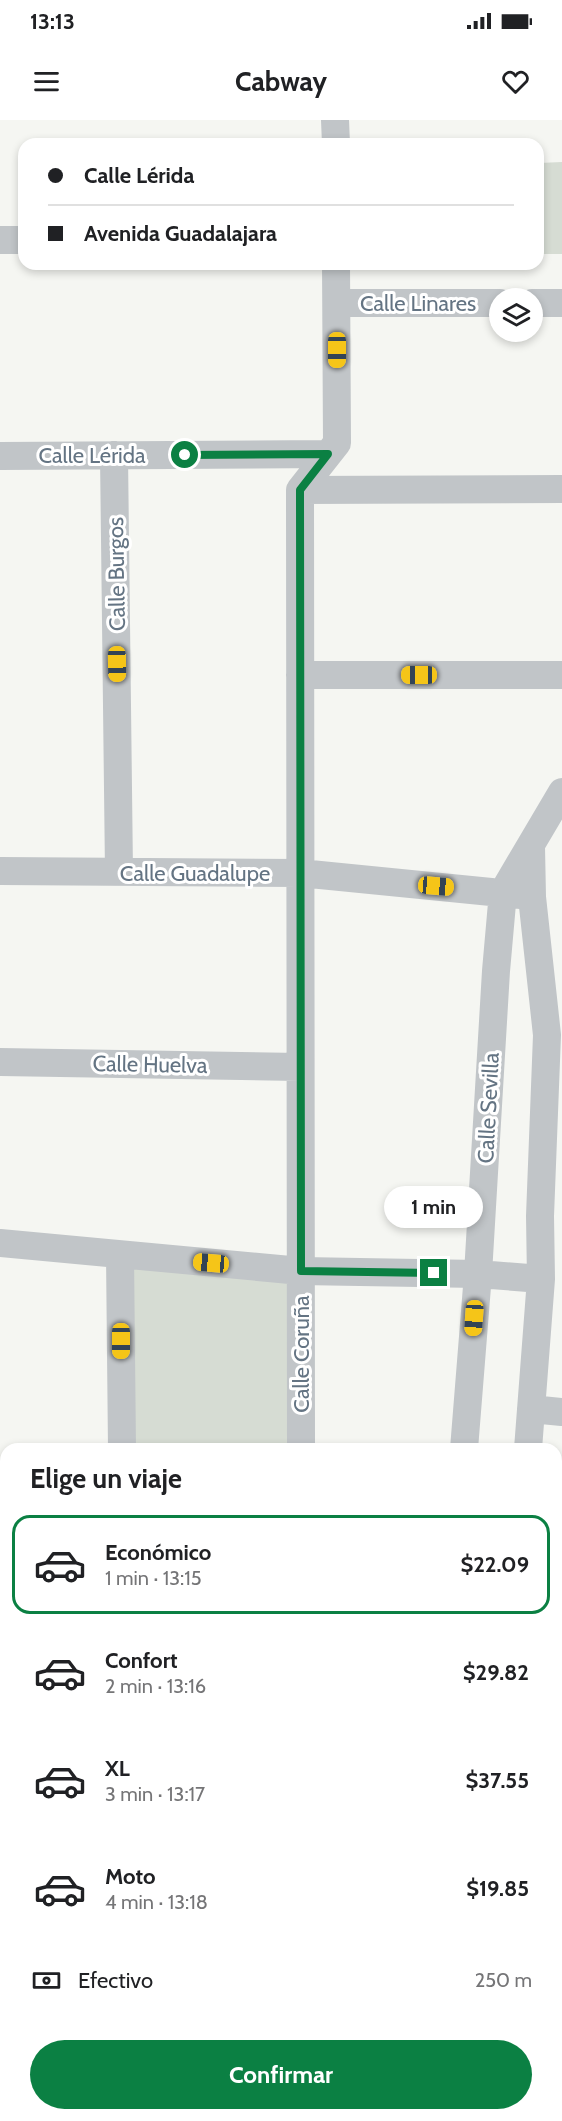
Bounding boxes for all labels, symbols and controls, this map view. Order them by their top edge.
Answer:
text: 13:13 [30,8,75,35]
icon: menu [30,65,63,98]
text: Cabway [235,65,327,98]
icon: heart [499,65,532,98]
text: Calle Lérida [84,162,194,189]
text: Avenida Guadalajara [84,220,277,247]
map controls [489,288,543,342]
button: layers [489,288,543,342]
street label: Calle Linares [360,290,476,317]
car [328,332,346,368]
route start [171,441,198,468]
street label: Calle Lérida [38,442,146,469]
street label: Calle Burgos [102,517,131,631]
car [108,646,126,682]
car [401,666,437,684]
street label: Calle Guadalupe [120,860,270,887]
car [417,875,455,897]
street label: Calle Huelva [92,1050,208,1079]
street label: Calle Sevilla [472,1051,505,1164]
callout: 1 min [384,1186,484,1228]
text: 1 min [411,1195,456,1219]
car [192,1252,230,1274]
route end [420,1259,447,1286]
street label: Calle Coruña [288,1295,315,1413]
car [464,1299,484,1337]
car [112,1323,130,1359]
text: Elige un viaje [30,1462,182,1495]
icon: car [33,1538,87,1592]
text: Económico [105,1539,211,1566]
text: $22.09 [460,1551,529,1578]
text: 1 min · 13:15 [105,1566,202,1590]
icon: car [33,1646,87,1700]
text: Confort [105,1647,178,1674]
text: $29.82 [463,1659,529,1686]
text: 2 min · 13:16 [105,1674,206,1698]
icon: car [33,1754,87,1808]
text: XL [105,1755,130,1782]
text: $37.55 [465,1767,529,1794]
text: 3 min · 13:17 [105,1782,205,1806]
icon: car [33,1862,87,1916]
text: Moto [105,1863,156,1890]
text: $19.85 [466,1875,529,1902]
text: 4 min · 13:18 [105,1890,208,1914]
icon: cash [30,1964,63,1997]
text: Efectivo [78,1967,153,1994]
text: 250 m [475,1968,532,1992]
button: Confirmar [30,2040,532,2109]

